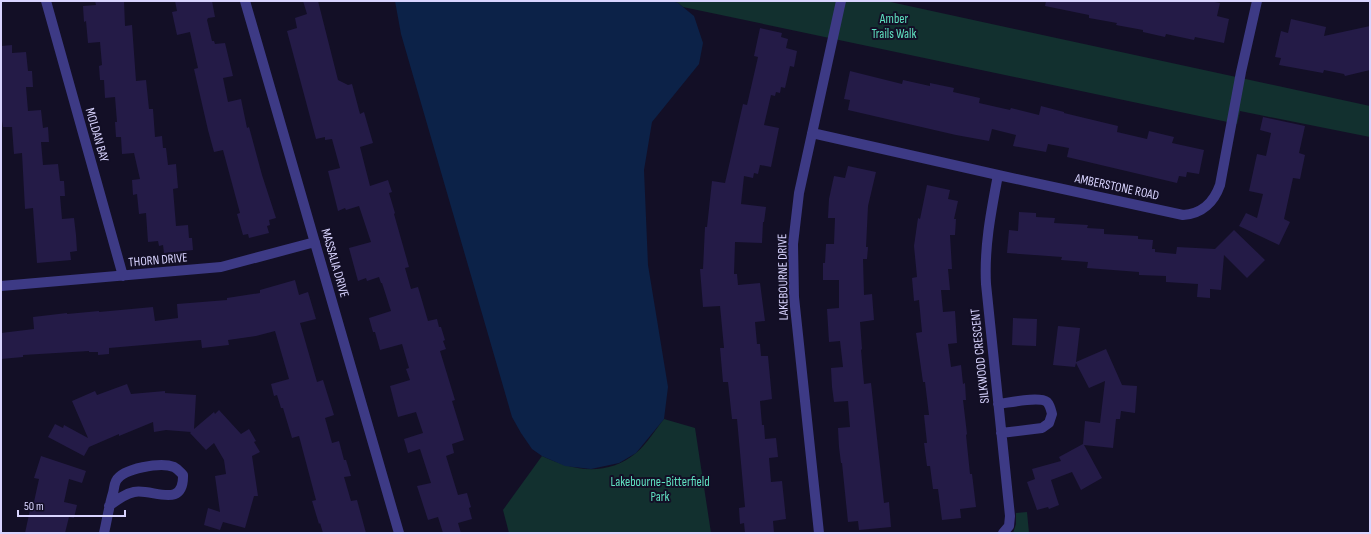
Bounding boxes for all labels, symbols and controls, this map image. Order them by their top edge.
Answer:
park label: Amber Trails Walk [872,11,916,42]
street label: MOLDAN BAY [82,106,113,164]
street label: AMBERSTONE ROAD [1072,170,1161,204]
street label: MASSALIA DRIVE [318,227,352,299]
street label: LAKEBOURNE DRIVE [774,234,792,320]
street label: THORN DRIVE [128,249,188,271]
street label: SILKWOOD CRESCENT [967,308,993,404]
park label: Lakebourne-Bitterfield Park [610,474,710,505]
scale bar [18,492,125,518]
text: 50 m [24,499,44,514]

